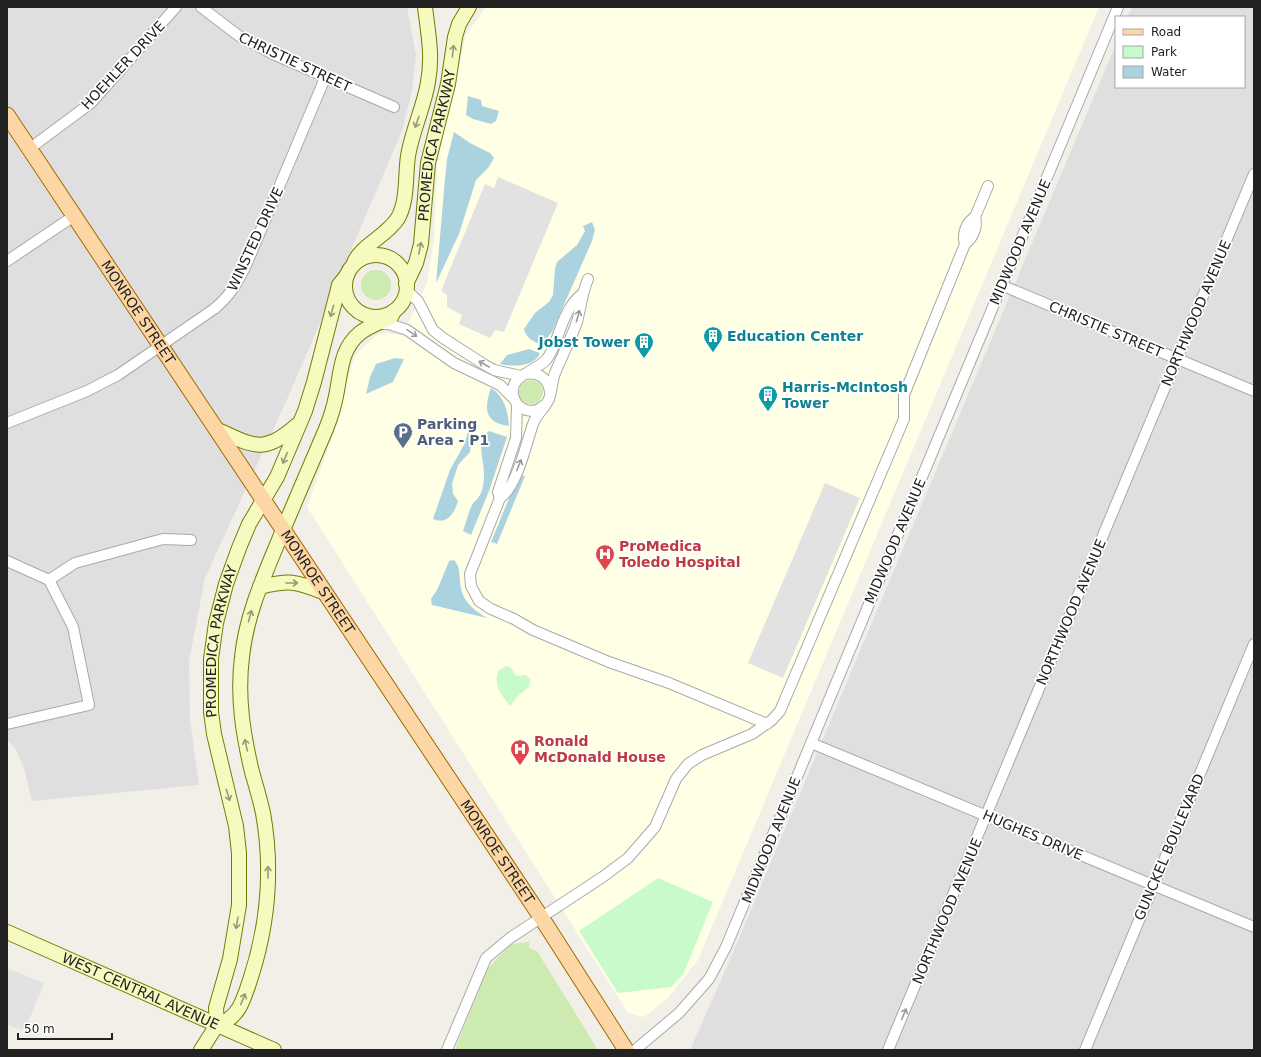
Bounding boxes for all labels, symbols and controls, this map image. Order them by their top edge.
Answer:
legend [1115,16,1245,88]
street label: HOEHLER DRIVE [78,18,168,112]
text: Road [1151,25,1181,39]
street label: CHRISTIE STREET [236,29,354,95]
one-way arrow [449,45,456,58]
text: Park [1151,45,1177,59]
text: Water [1151,65,1187,79]
street label: PROMEDICA PARKWAY [415,68,458,222]
one-way arrow [412,116,420,128]
street label: MIDWOOD AVENUE [986,177,1054,307]
street label: WINSTED DRIVE [224,184,286,294]
street label: NORTHWOOD AVENUE [1158,238,1234,388]
one-way arrow [416,242,424,255]
street label: MONROE STREET [98,257,179,367]
street label: CHRISTIE STREET [1047,298,1166,360]
one-way arrow [328,304,335,317]
one-way arrow [575,310,582,323]
building icon: Education Center [702,325,724,353]
place label: Education Center [727,328,863,344]
one-way arrow [406,329,417,337]
building icon: Jobst Tower [633,331,655,359]
place label: Jobst Tower [538,334,630,350]
one-way arrow [478,360,490,368]
place label: Harris-McIntosh Tower [782,379,908,411]
building icon: Harris-McIntosh Tower [757,384,779,412]
place label: Parking Area - P1 [417,416,489,448]
parking icon: Parking Area - P1 [392,421,414,449]
one-way arrow [281,452,288,464]
one-way arrow [516,460,524,472]
street label: MIDWOOD AVENUE [861,476,929,606]
street label: MONROE STREET [278,527,358,637]
street label: NORTHWOOD AVENUE [1033,537,1109,687]
place label: ProMedica Toledo Hospital [619,538,741,570]
hospital icon: ProMedica Toledo Hospital [594,543,616,571]
street label: PROMEDICA PARKWAY [203,563,240,719]
one-way arrow [285,579,298,587]
one-way arrow [247,610,254,623]
place label: Ronald McDonald House [534,733,666,765]
hospital icon: Ronald McDonald House [509,738,531,766]
one-way arrow [242,739,250,752]
street label: GUNCKEL BOULEVARD [1131,771,1207,923]
street label: MIDWOOD AVENUE [738,775,804,905]
one-way arrow [225,788,232,801]
street label: MONROE STREET [457,797,538,907]
street label: HUGHES DRIVE [980,807,1086,863]
street label: NORTHWOOD AVENUE [909,836,985,986]
one-way arrow [264,866,272,879]
one-way arrow [232,917,240,930]
street label: WEST CENTRAL AVENUE [60,949,222,1033]
one-way arrow [240,993,248,1005]
one-way arrow [900,1008,908,1020]
scale bar [18,1015,112,1041]
text: 50 m [24,1022,55,1036]

